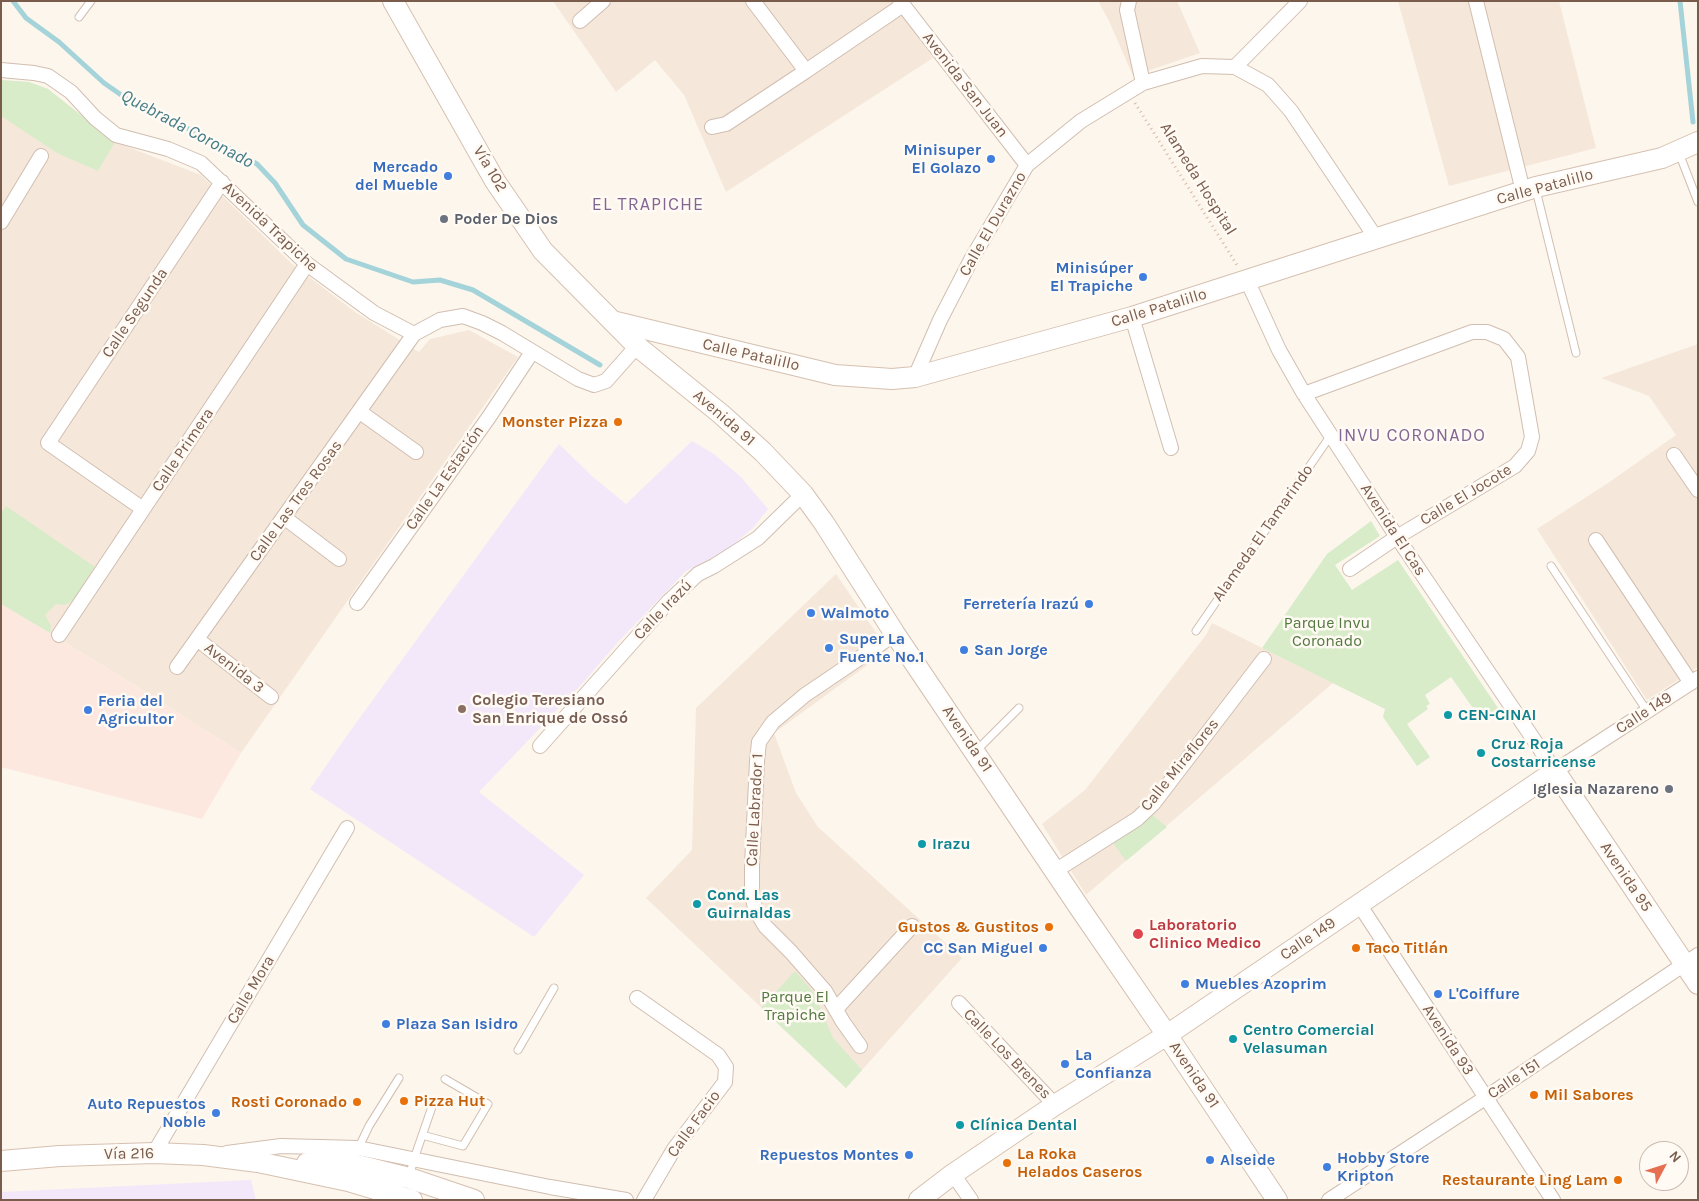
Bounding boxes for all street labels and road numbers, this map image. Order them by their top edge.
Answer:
street label: Avenida San Juan [918,29,1012,141]
street label: Alameda Hospital [1156,119,1240,239]
street label: Vía 102 [469,142,511,196]
street label: Calle Patalillo [1495,165,1595,209]
street label: Calle El Durazno [955,168,1031,280]
street label: Avenida Trapiche [218,178,322,276]
street label: Calle Segunda [98,264,172,362]
street label: Calle Patalillo [1109,284,1209,332]
street label: Calle Patalillo [701,335,801,375]
street label: Avenida 91 [689,386,759,450]
street label: Calle Primera [148,405,218,495]
street label: Calle La Estación [402,422,488,534]
street label: Calle Las Tres Rosas [246,437,346,565]
street label: Calle El Jocote [1417,460,1515,530]
street label: Alameda El Tamarindo [1208,461,1318,605]
street label: Avenida El Cas [1356,480,1430,580]
street label: Calle Irazú [630,576,696,644]
street label: Avenida 3 [200,639,268,697]
street label: Calle 149 [1612,688,1676,738]
street label: Avenida 91 [938,702,996,776]
street label: Calle Miraflores [1137,715,1223,815]
street label: Calle Labrador 1 [742,753,768,867]
street label: Avenida 95 [1596,839,1656,915]
street label: Calle 149 [1276,913,1340,965]
street label: Calle Mora [223,952,279,1028]
street label: Avenida 93 [1418,1001,1478,1079]
street label: Calle Los Brenes [959,1005,1055,1103]
street label: Avenida 91 [1165,1038,1223,1112]
street label: Calle 151 [1484,1054,1544,1104]
street label: Calle Facio [663,1087,725,1161]
street label: Vía 216 [104,1144,154,1164]

